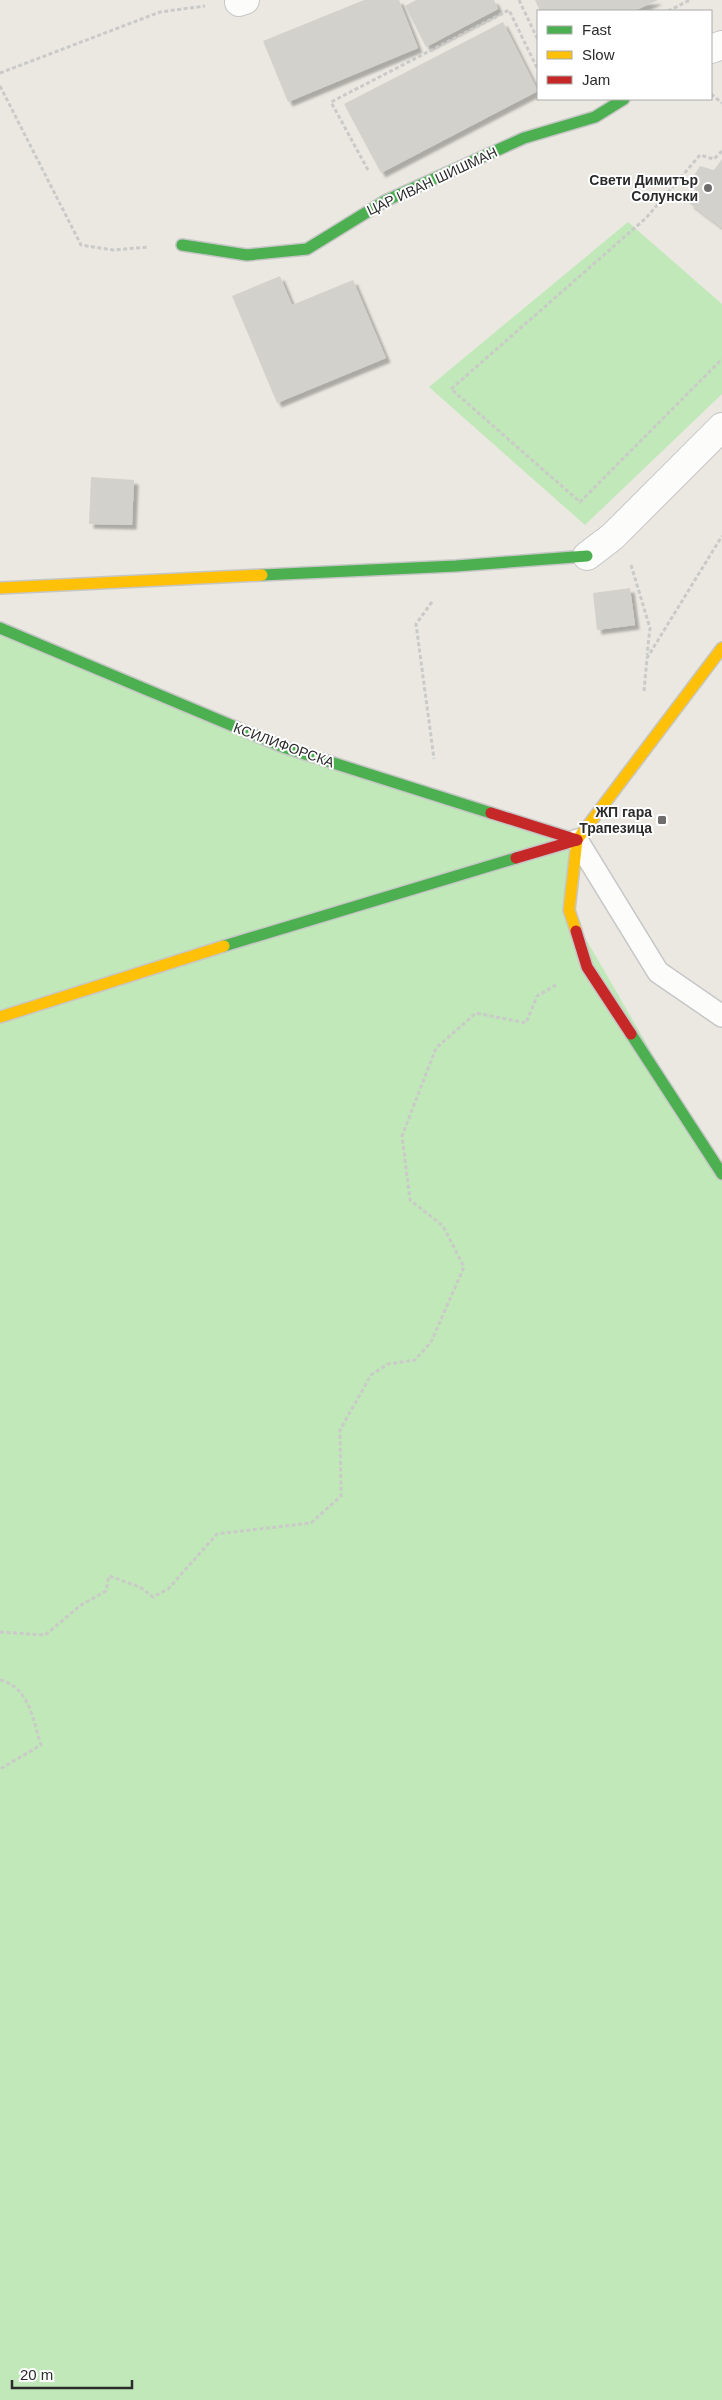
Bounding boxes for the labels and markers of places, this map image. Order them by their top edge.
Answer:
place label: Свети Димитър Солунски [589,172,698,204]
marker: Свети Димитър Солунски [702,182,714,194]
place label: ЖП гара Трапезица [579,804,652,836]
marker: ЖП гара Трапезица [656,814,668,826]

